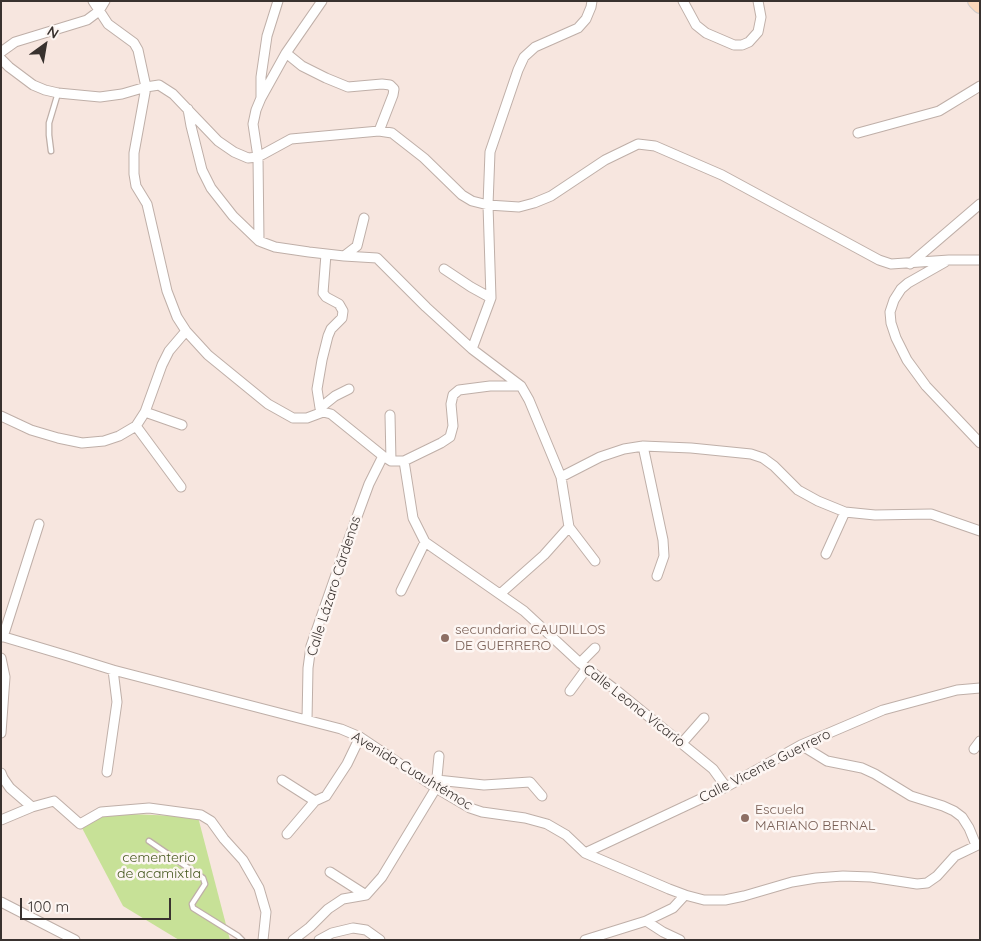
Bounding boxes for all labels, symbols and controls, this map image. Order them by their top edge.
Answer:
north arrow [20,20,70,70]
text: N [44,22,62,43]
street label: Calle Lázaro Cárdenas [303,514,365,658]
place label: secundaria CAUDILLOS DE GUERRERO [455,622,605,654]
marker: secundaria CAUDILLOS DE GUERRERO [439,632,451,644]
street label: Calle Leona Vicario [580,661,688,751]
street label: Calle Vicente Guerrero [697,726,833,806]
street label: Avenida Cuauhtémoc [348,728,476,814]
place label: Escuela MARIANO BERNAL [755,802,875,834]
marker: Escuela MARIANO BERNAL [739,812,751,824]
park label: cementerio de acamixtla [117,850,201,882]
scale bar [22,888,174,920]
text: 100 m [28,897,69,916]

